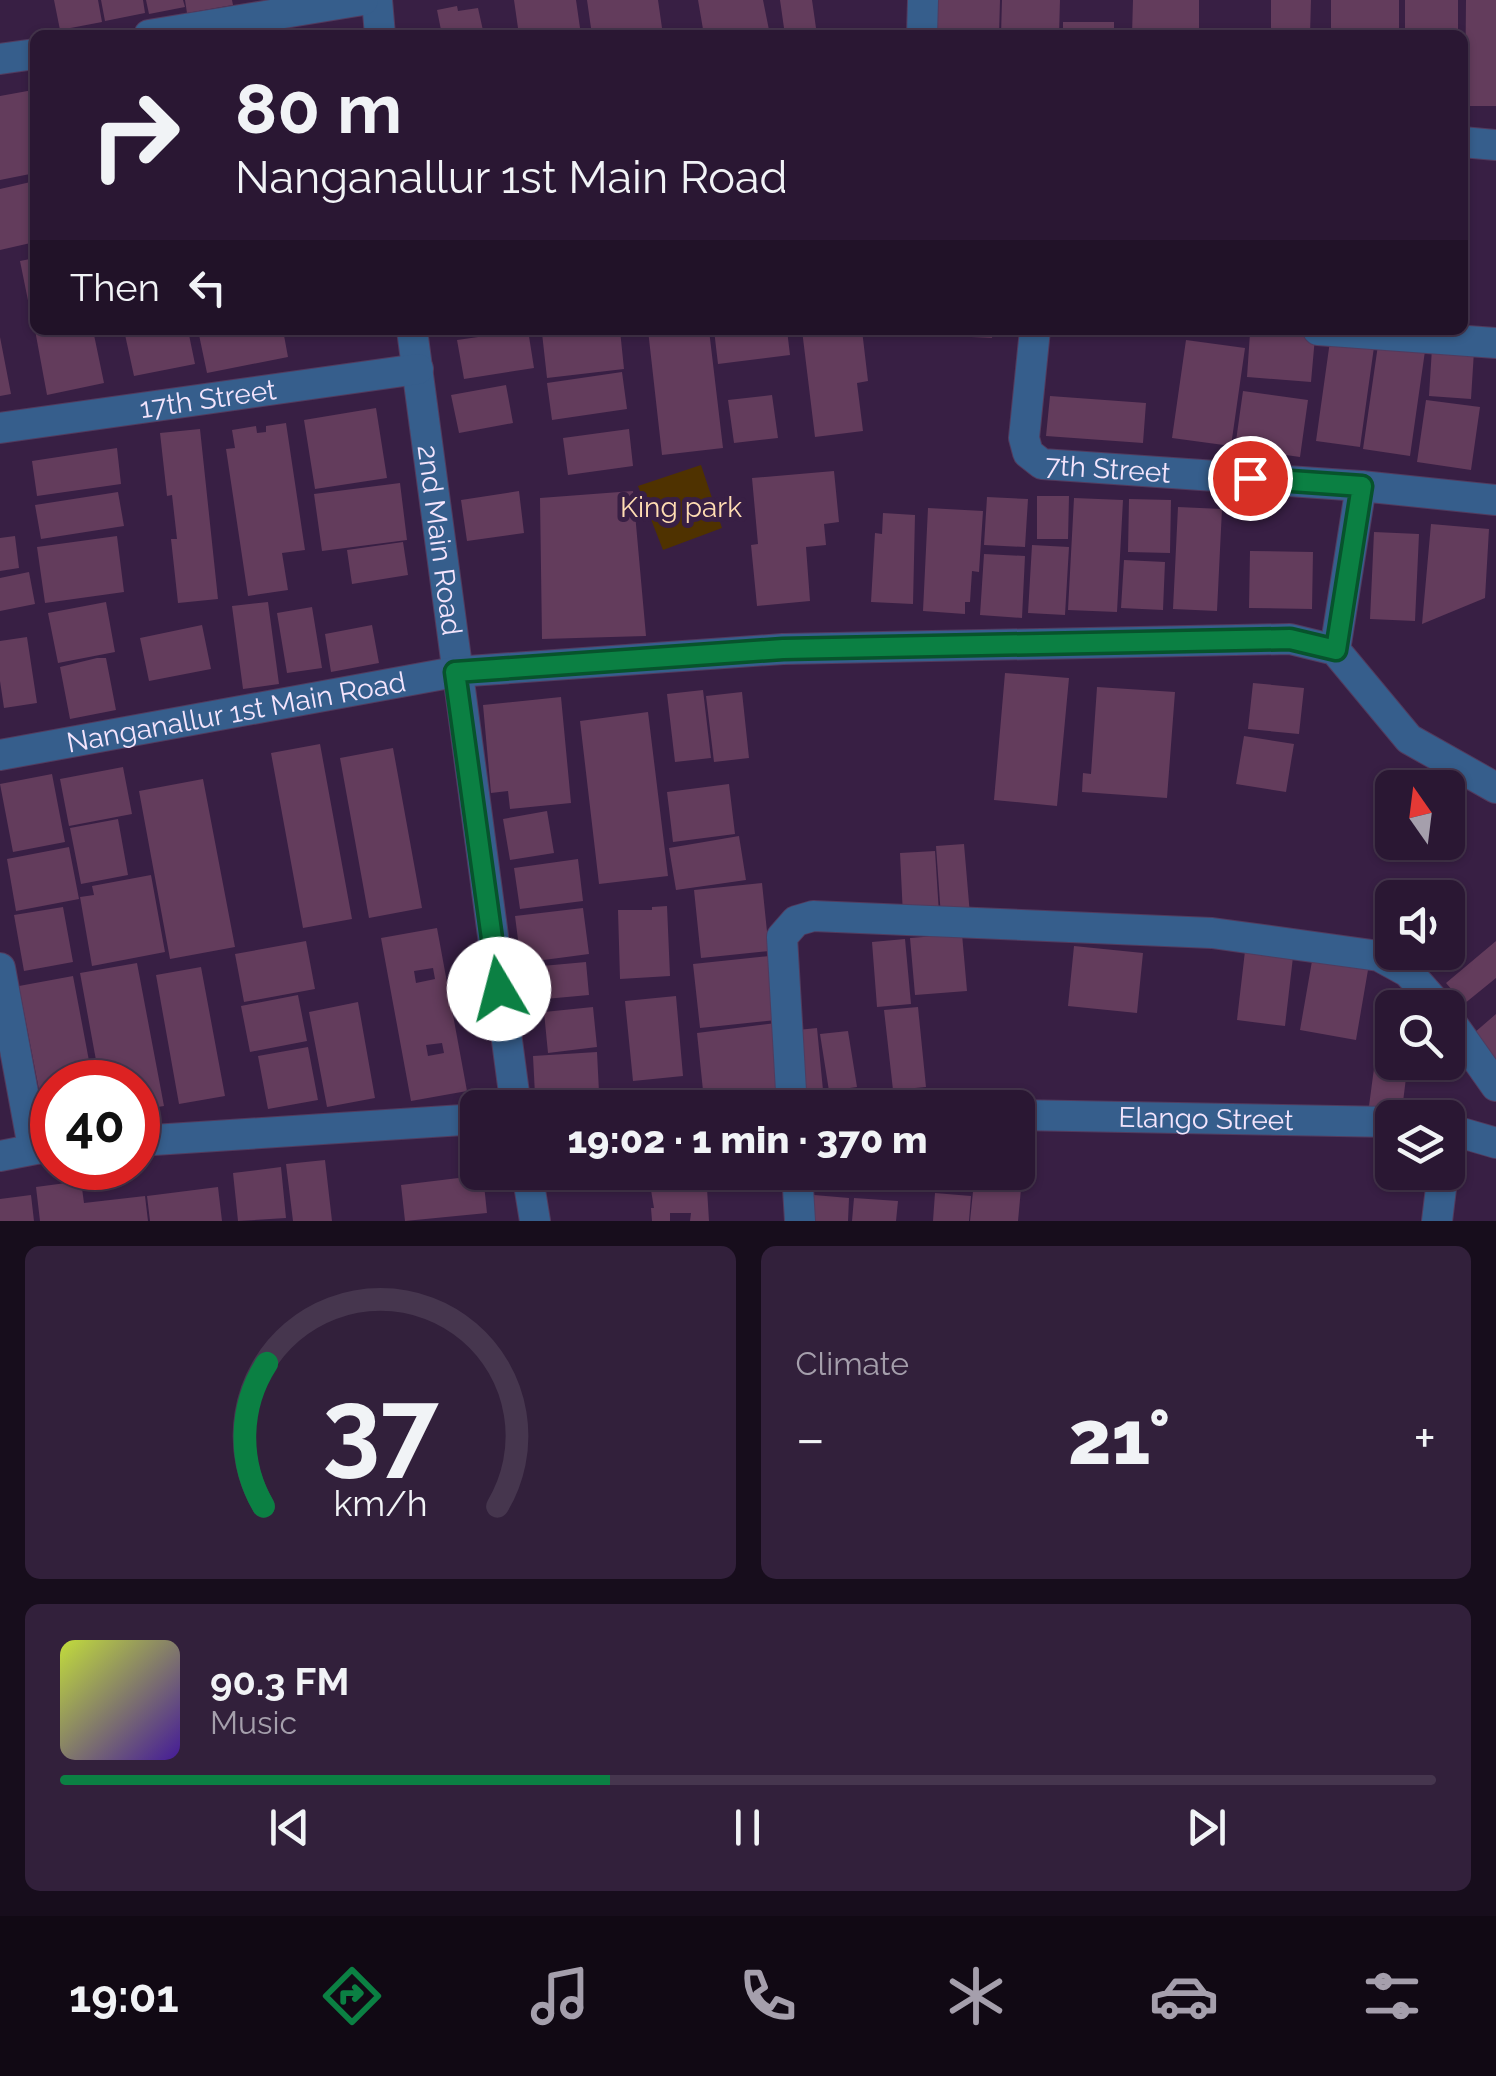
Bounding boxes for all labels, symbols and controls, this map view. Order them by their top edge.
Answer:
text: 80 m [235,67,402,149]
icon: right [70,70,200,200]
text: Nanganallur 1st Main Road [235,151,788,204]
icon: left [180,260,235,315]
text: Then [70,265,160,310]
street label: 17th Street [138,373,279,425]
pin [1208,436,1293,521]
street label: 2nd Main Road [411,443,469,637]
street label: 7th Street [1044,448,1172,489]
icon: arrive [1223,451,1278,506]
park label: King park [620,491,742,524]
street label: Nanganallur 1st Main Road [64,665,408,759]
north arrow [1375,770,1465,860]
map controls [1375,770,1465,1190]
button: sound [1375,880,1465,970]
position arrow [447,937,551,1041]
button: search [1375,990,1465,1080]
speed limit sign: 40 [30,1060,160,1190]
street label: Elango Street [1118,1100,1294,1137]
button: layers [1375,1100,1465,1190]
text: 19:02 · 1 min · 370 m [567,1117,928,1162]
text: Climate [796,1345,909,1382]
text: 37 [322,1366,439,1488]
text: 21° [1068,1393,1170,1482]
text: − [796,1406,825,1471]
text: + [1413,1406,1436,1471]
text: km/h [333,1482,427,1524]
text: 90.3 FM [210,1659,349,1704]
text: Music [210,1704,297,1741]
icon: previous [262,1800,317,1855]
icon: pause [720,1800,775,1855]
icon: next [1179,1800,1234,1855]
icon: directions [317,1961,387,2031]
icon: music [525,1961,595,2031]
icon: phone [733,1961,803,2031]
icon: climate [941,1961,1011,2031]
icon: car [1149,1961,1219,2031]
icon: filters [1357,1961,1427,2031]
text: 19:01 [69,1970,179,2023]

